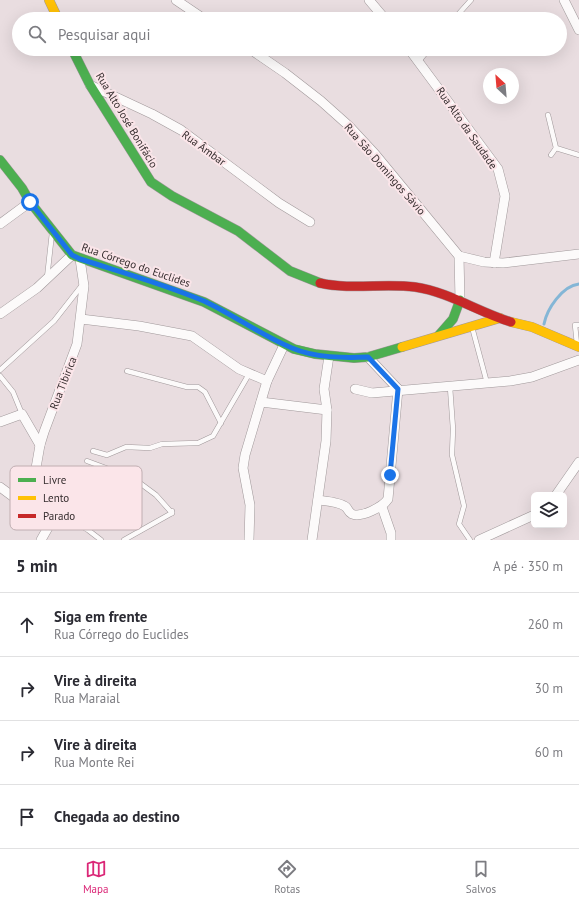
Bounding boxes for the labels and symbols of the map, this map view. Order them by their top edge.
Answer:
north arrow [483,68,519,104]
street label: Rua Alto José Bonifácio [93,70,161,170]
street label: Rua Alto da Saudade [433,84,501,172]
street label: Rua São Domingos Sávio [341,120,429,218]
street label: Rua Âmbar [179,127,229,169]
route start [21,193,39,211]
street label: Rua Córrego do Euclides [80,240,193,290]
street label: Rua Tibirica [47,355,79,411]
legend [10,466,142,530]
route end [381,466,399,484]
text: Livre [43,473,67,487]
text: Lento [43,491,69,505]
text: Parado [43,509,75,523]

